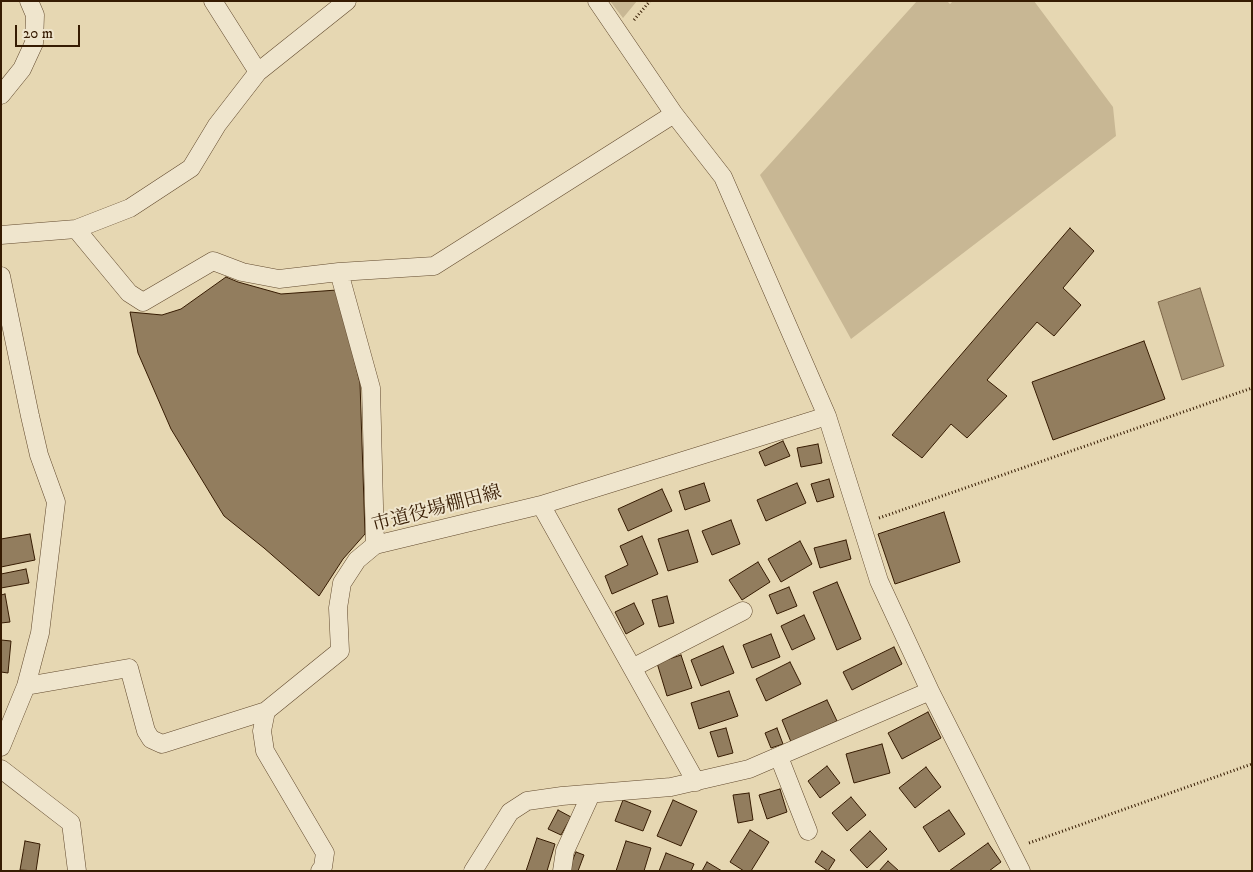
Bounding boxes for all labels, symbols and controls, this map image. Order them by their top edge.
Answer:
scale bar [18,15,82,47]
text: 20 m [23,24,53,43]
street label: 市道役場棚田線 [370,482,504,538]

